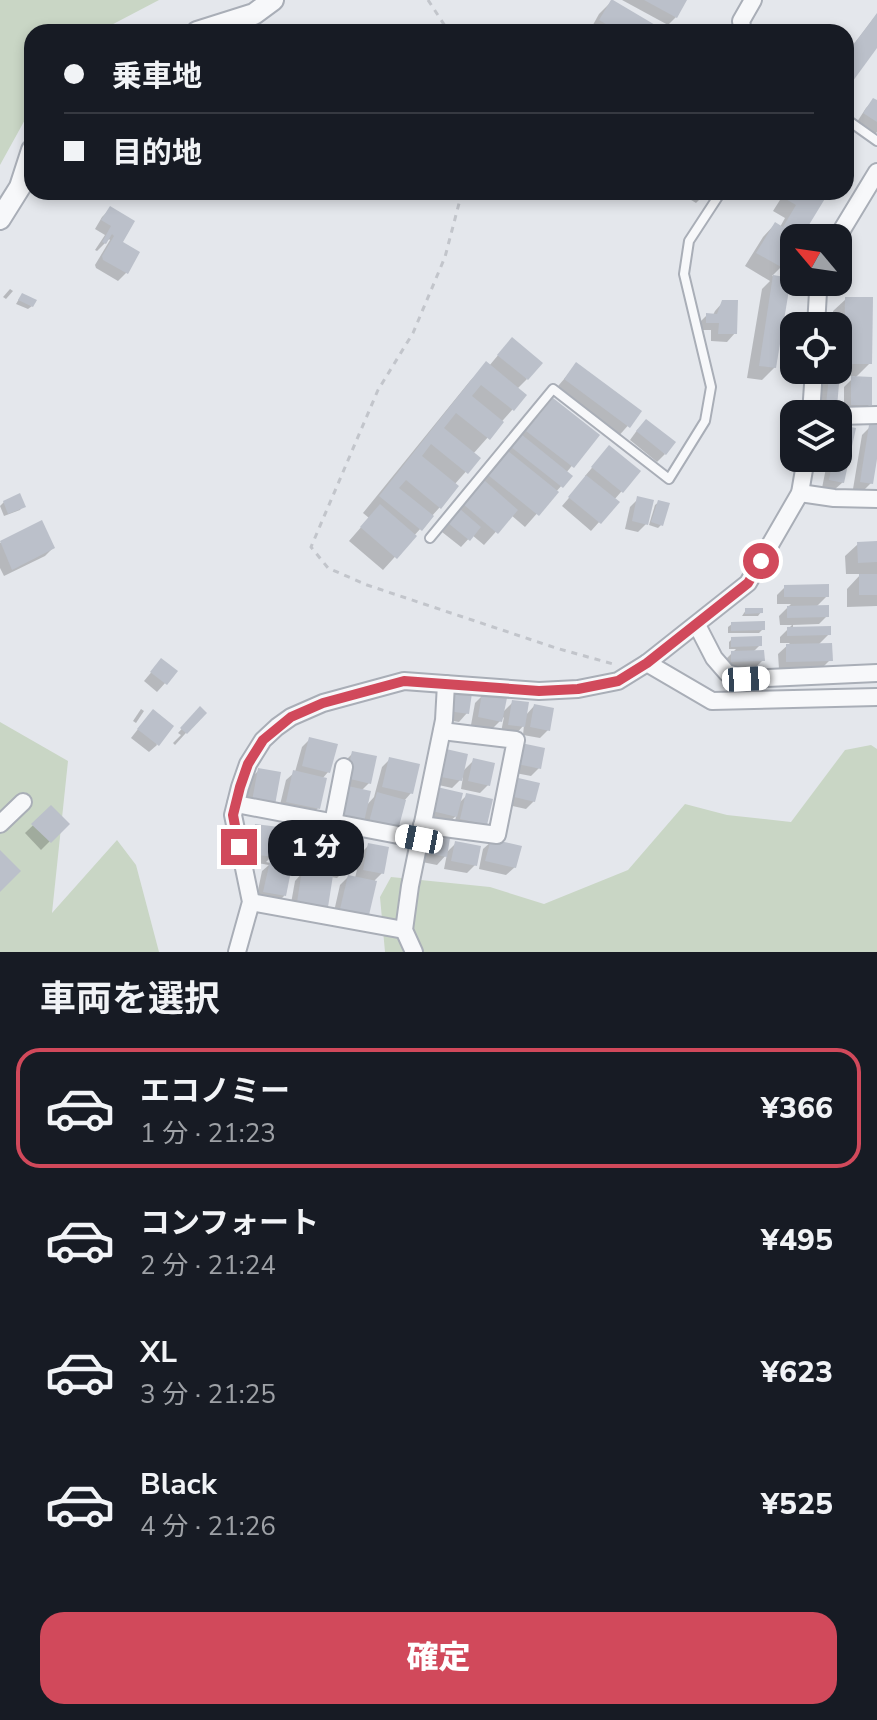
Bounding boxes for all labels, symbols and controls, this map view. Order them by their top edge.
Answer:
text: 乗車地 [112,56,202,97]
text: 目的地 [112,133,202,174]
north arrow [780,224,852,296]
map controls [780,224,852,472]
button: locate [780,312,852,384]
button: layers [780,400,852,472]
route start [743,543,779,579]
car [721,666,771,692]
callout: 1 分 [267,819,363,875]
car [393,823,445,855]
route end [221,829,257,865]
text: 1 分 [292,830,340,865]
text: 車両を選択 [40,975,220,1024]
text: エコノミー [140,1071,290,1112]
icon: car [44,1072,116,1144]
text: ¥366 [761,1088,833,1129]
text: 1 分 · 21:23 [140,1116,276,1151]
text: コンフォート [140,1203,319,1244]
icon: car [44,1204,116,1276]
text: ¥495 [761,1220,833,1261]
text: 2 分 · 21:24 [140,1248,276,1283]
text: XL [140,1332,177,1373]
icon: car [44,1336,116,1408]
text: ¥623 [761,1352,833,1393]
text: 3 分 · 21:25 [140,1377,276,1412]
text: Black [140,1464,217,1505]
icon: car [44,1468,116,1540]
text: ¥525 [761,1484,833,1525]
text: 4 分 · 21:26 [140,1509,276,1544]
button: 確定 [40,1612,837,1704]

